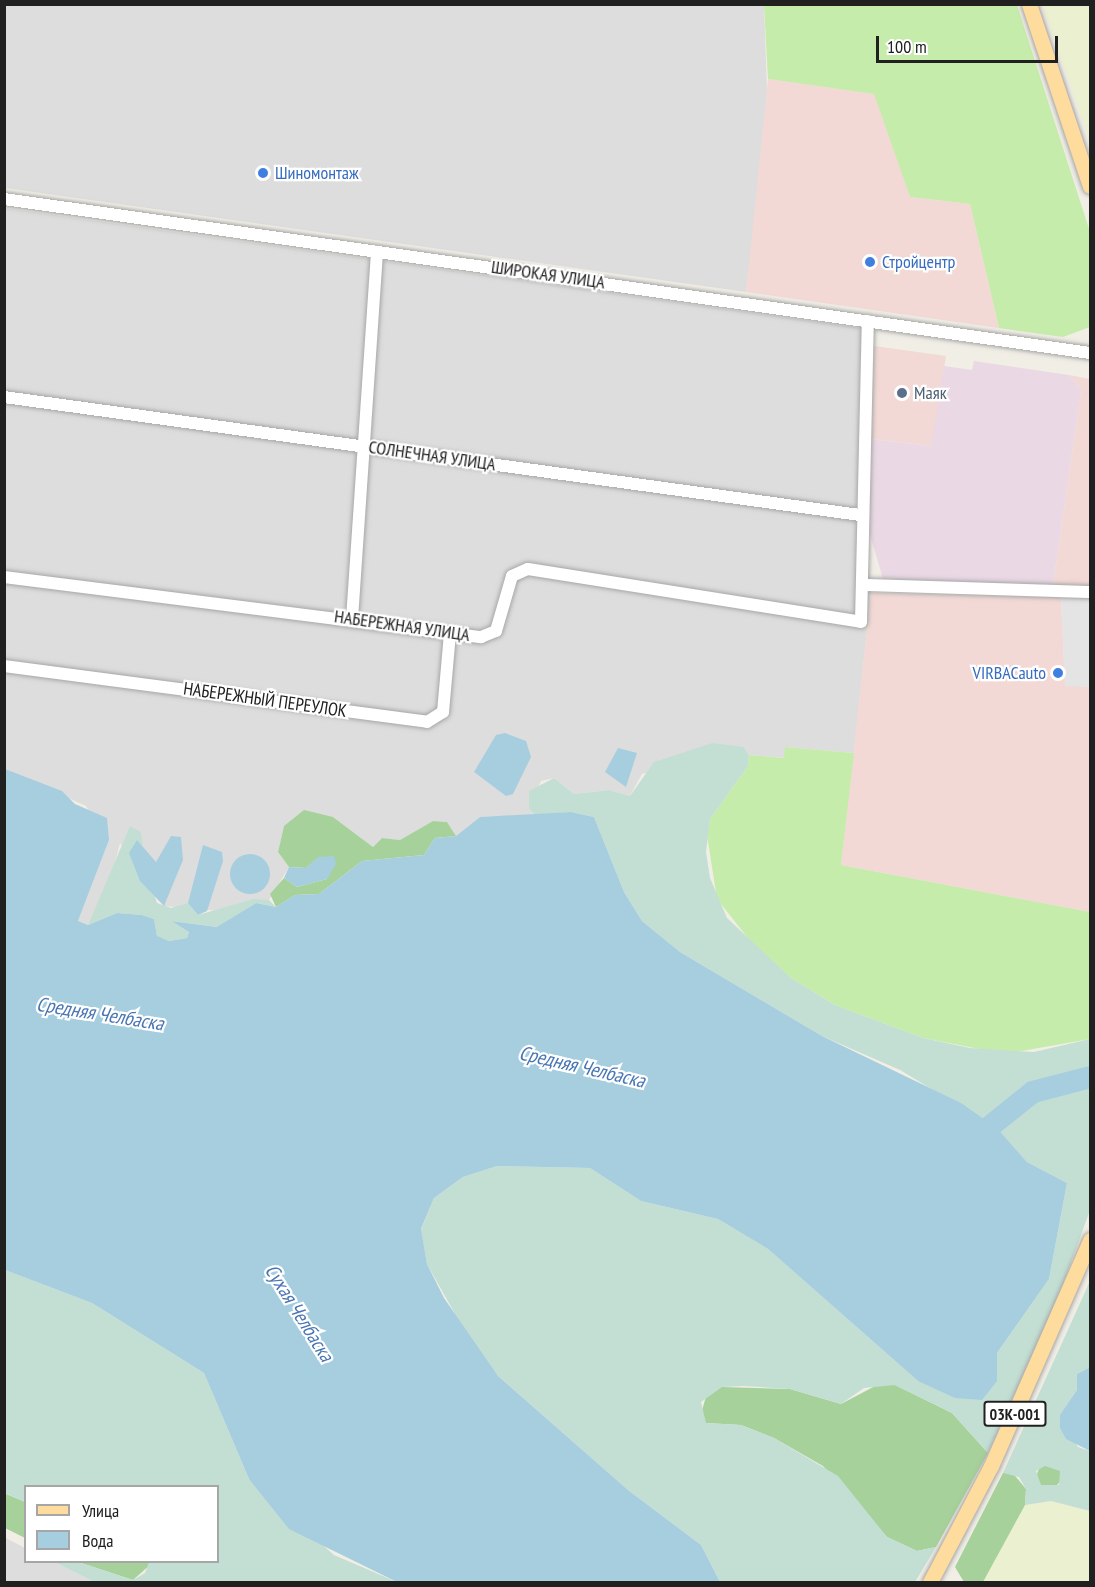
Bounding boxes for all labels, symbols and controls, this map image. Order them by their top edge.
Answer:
scale bar [879,24,1060,62]
text: 100 m [887,35,927,58]
place label: Шиномонтаж [275,162,359,184]
marker: Шиномонтаж [256,166,270,180]
place label: Стройцентр [882,251,955,273]
marker: Стройцентр [863,255,877,269]
street label: ШИРОКАЯ УЛИЦА [490,256,606,294]
place label: Маяк [914,382,947,404]
marker: Маяк [895,386,909,400]
street label: СОЛНЕЧНАЯ УЛИЦА [367,436,497,476]
street label: НАБЕРЕЖНАЯ УЛИЦА [333,606,471,646]
place label: VIRBACauto [973,662,1046,684]
marker: VIRBACauto [1051,666,1065,680]
street label: НАБЕРЕЖНЫЙ ПЕРЕУЛОК [182,678,348,722]
water label: Средняя Челбаска [35,992,165,1036]
water label: Средняя Челбаска [517,1041,647,1093]
water label: Сухая Челбаска [260,1260,338,1366]
road number: 03К-001 [984,1401,1046,1427]
legend [24,1485,219,1563]
text: Улица [82,1499,119,1522]
text: Вода [82,1529,113,1552]

